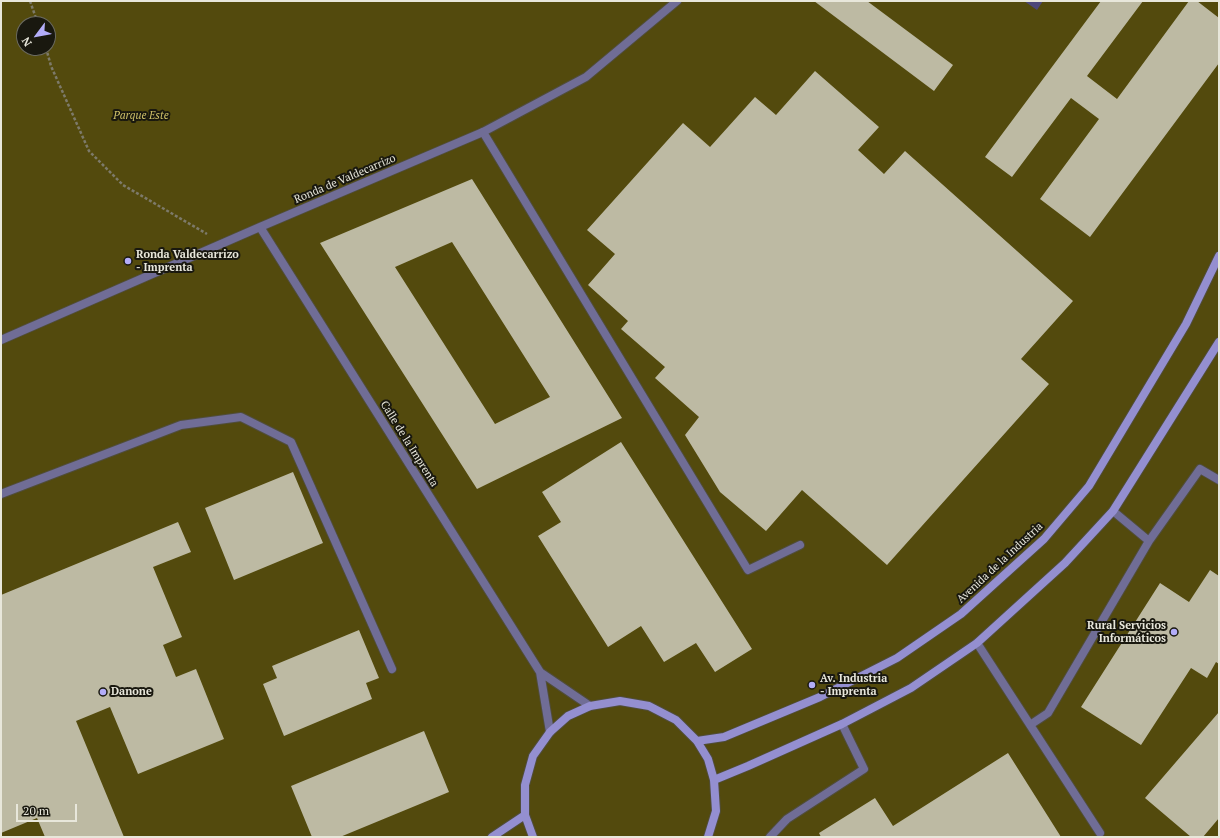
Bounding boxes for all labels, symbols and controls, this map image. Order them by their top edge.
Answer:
north arrow [16,16,56,56]
text: N [19,35,35,49]
park label: Parque Este [113,109,169,123]
street label: Ronda de Valdecarrizo [292,152,398,206]
place label: Ronda Valdecarrizo - Imprenta [136,248,239,274]
marker: Ronda Valdecarrizo - Imprenta [123,256,133,266]
street label: Calle de la Imprenta [377,399,441,489]
street label: Avenida de la Industria [954,520,1046,606]
place label: Rural Servicios Informáticos [1087,619,1166,645]
marker: Rural Servicios Informáticos [1169,627,1179,637]
place label: Av. Industria - Imprenta [820,672,887,698]
marker: Av. Industria - Imprenta [807,680,817,690]
place label: Danone [111,685,152,699]
marker: Danone [98,687,108,697]
scale bar [18,796,79,822]
text: 20 m [23,803,49,818]

